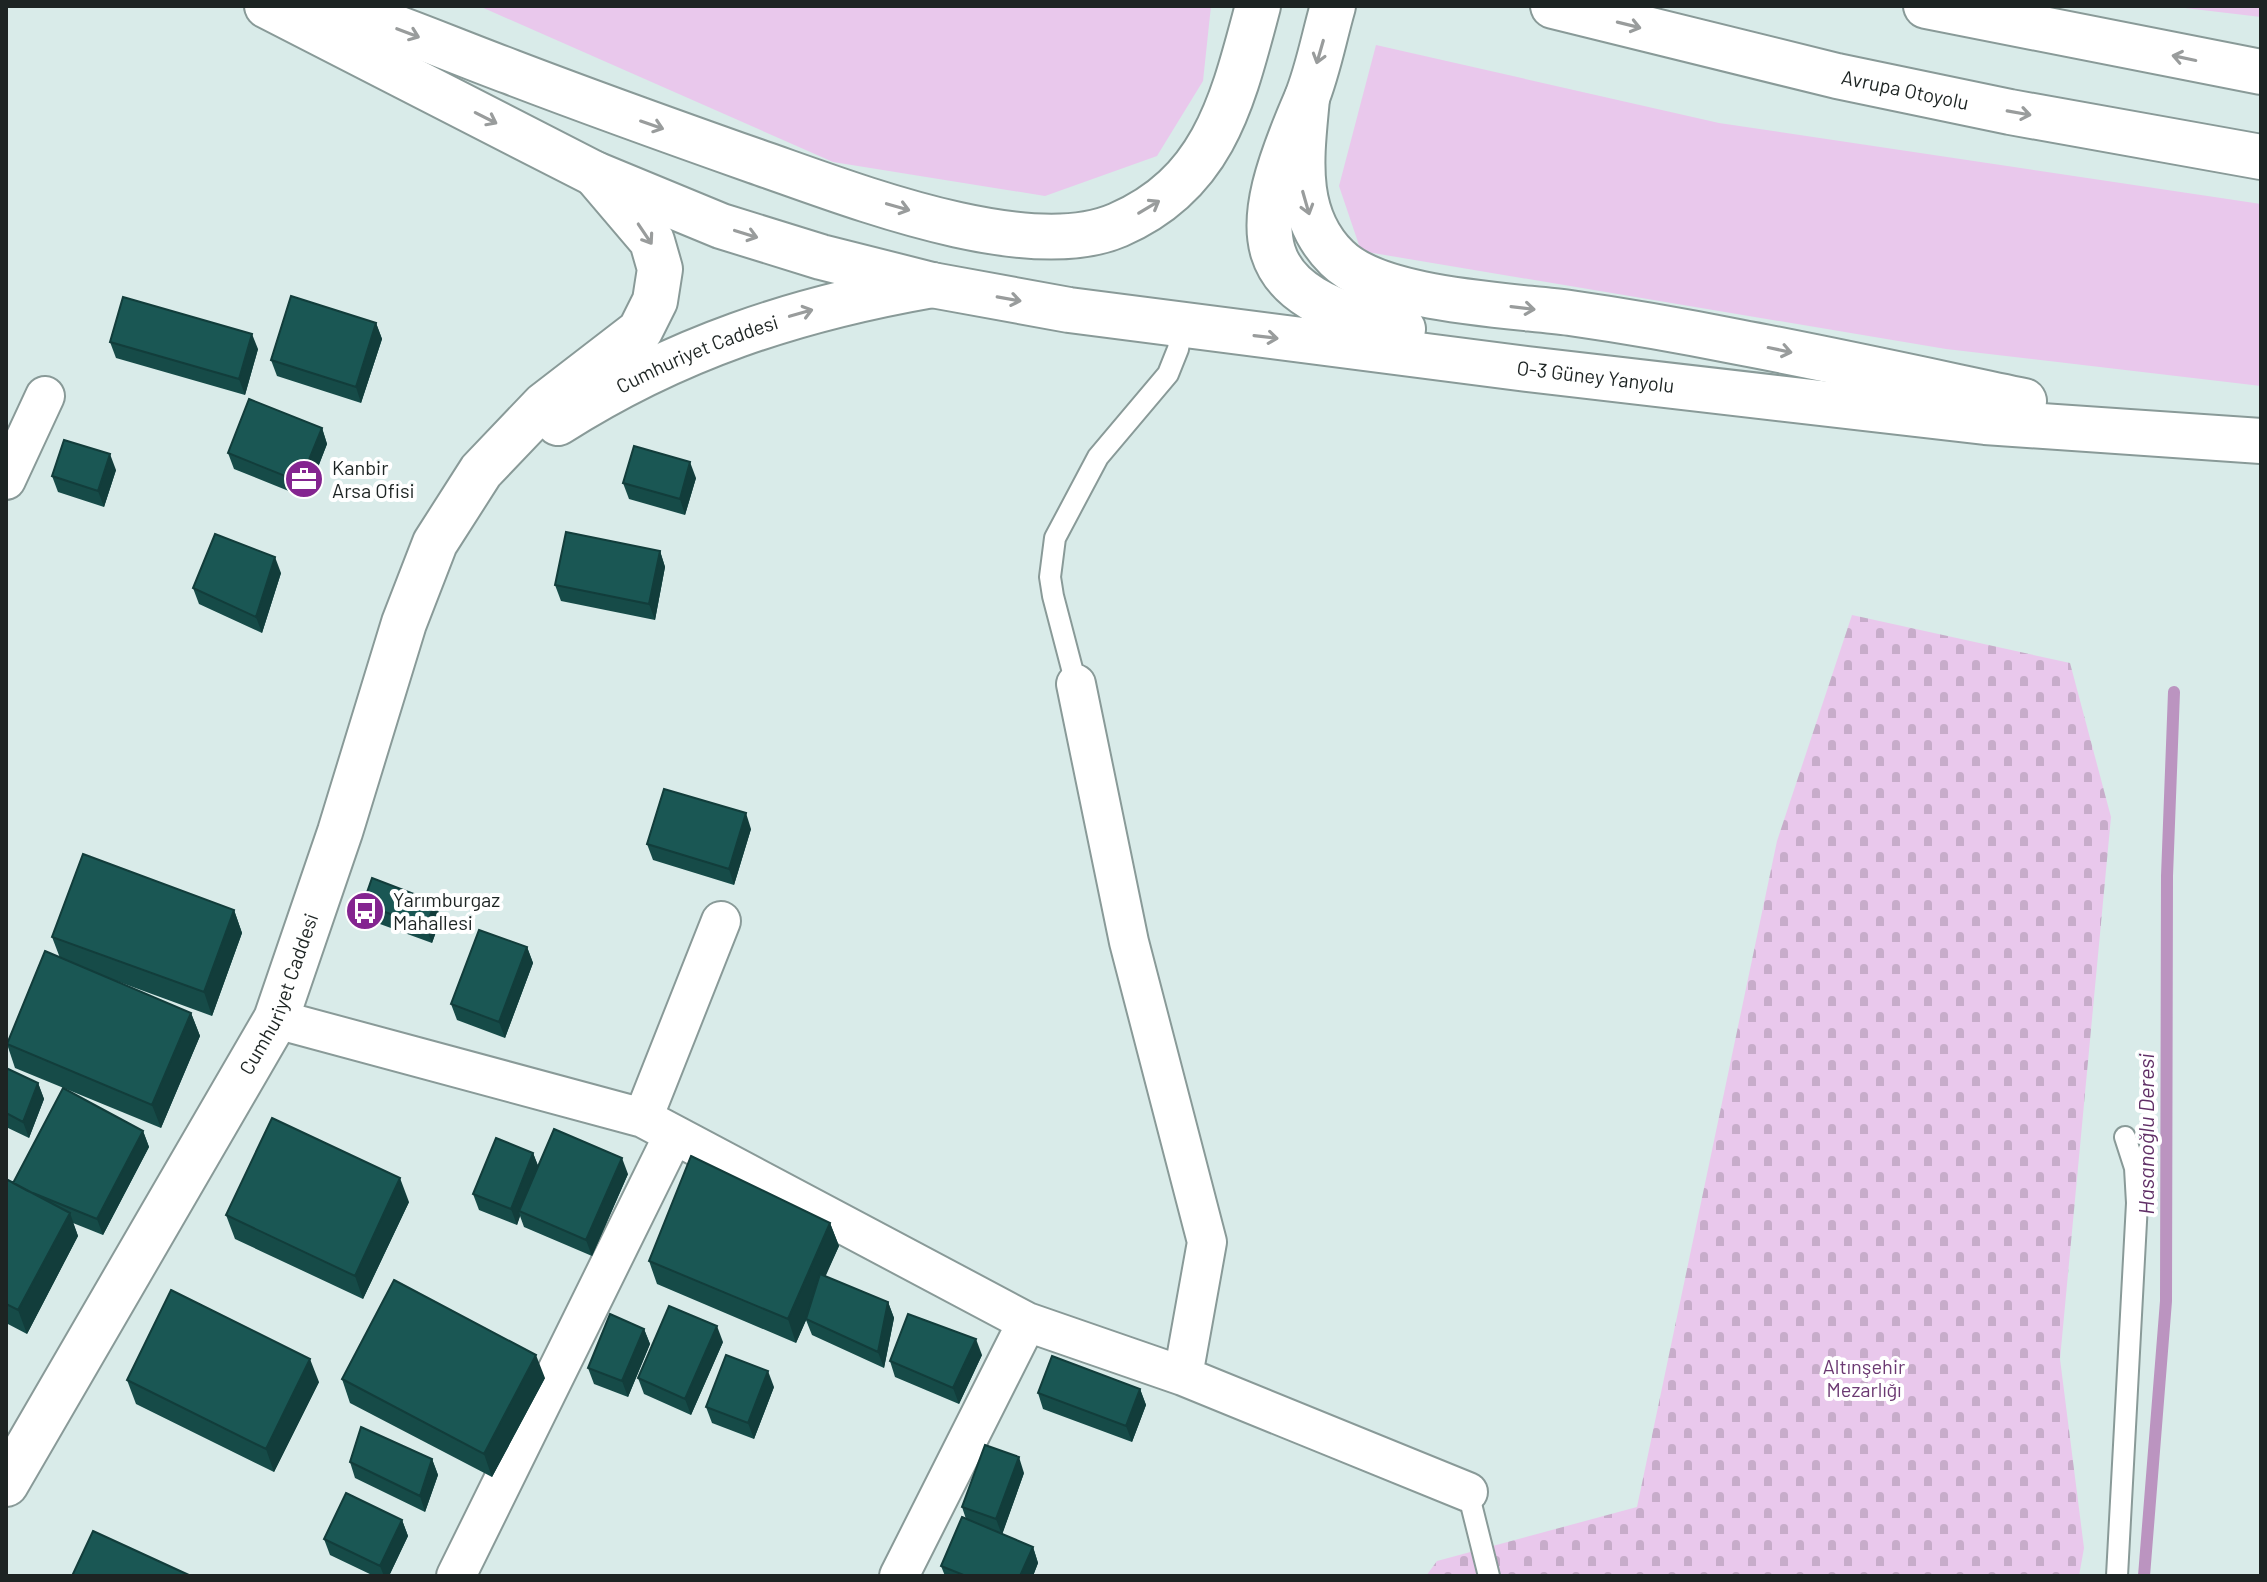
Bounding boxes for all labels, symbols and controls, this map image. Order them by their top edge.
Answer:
one-way arrow [1615,18,1641,33]
one-way arrow [395,27,420,41]
one-way arrow [1312,39,1327,65]
one-way arrow [2172,50,2198,65]
street label: Avrupa Otoyolu [1839,64,1971,114]
one-way arrow [2005,107,2031,122]
one-way arrow [473,111,497,127]
one-way arrow [639,118,664,133]
one-way arrow [1300,190,1315,215]
one-way arrow [1137,198,1160,214]
one-way arrow [885,201,910,216]
one-way arrow [637,222,654,244]
one-way arrow [733,227,758,242]
one-way arrow [995,292,1021,307]
one-way arrow [1509,300,1536,315]
one-way arrow [788,305,813,320]
street label: Cumhuriyet Caddesi [612,309,781,398]
one-way arrow [1252,329,1279,344]
one-way arrow [1766,343,1792,358]
street label: O-3 Güney Yanyolu [1515,355,1676,397]
place label: Kanbir Arsa Ofisi [332,455,415,502]
office icon: Kanbir Arsa Ofisi [283,458,325,500]
place label: Yarımburgaz Mahallesi [393,887,500,934]
bus stop icon: Yarımburgaz Mahallesi [344,890,386,932]
street label: Cumhuriyet Caddesi [233,910,322,1078]
water label: Hasanoğlu Deresi [2132,1053,2158,1215]
park label: Altınşehir Mezarlığı [1823,1354,1905,1401]

